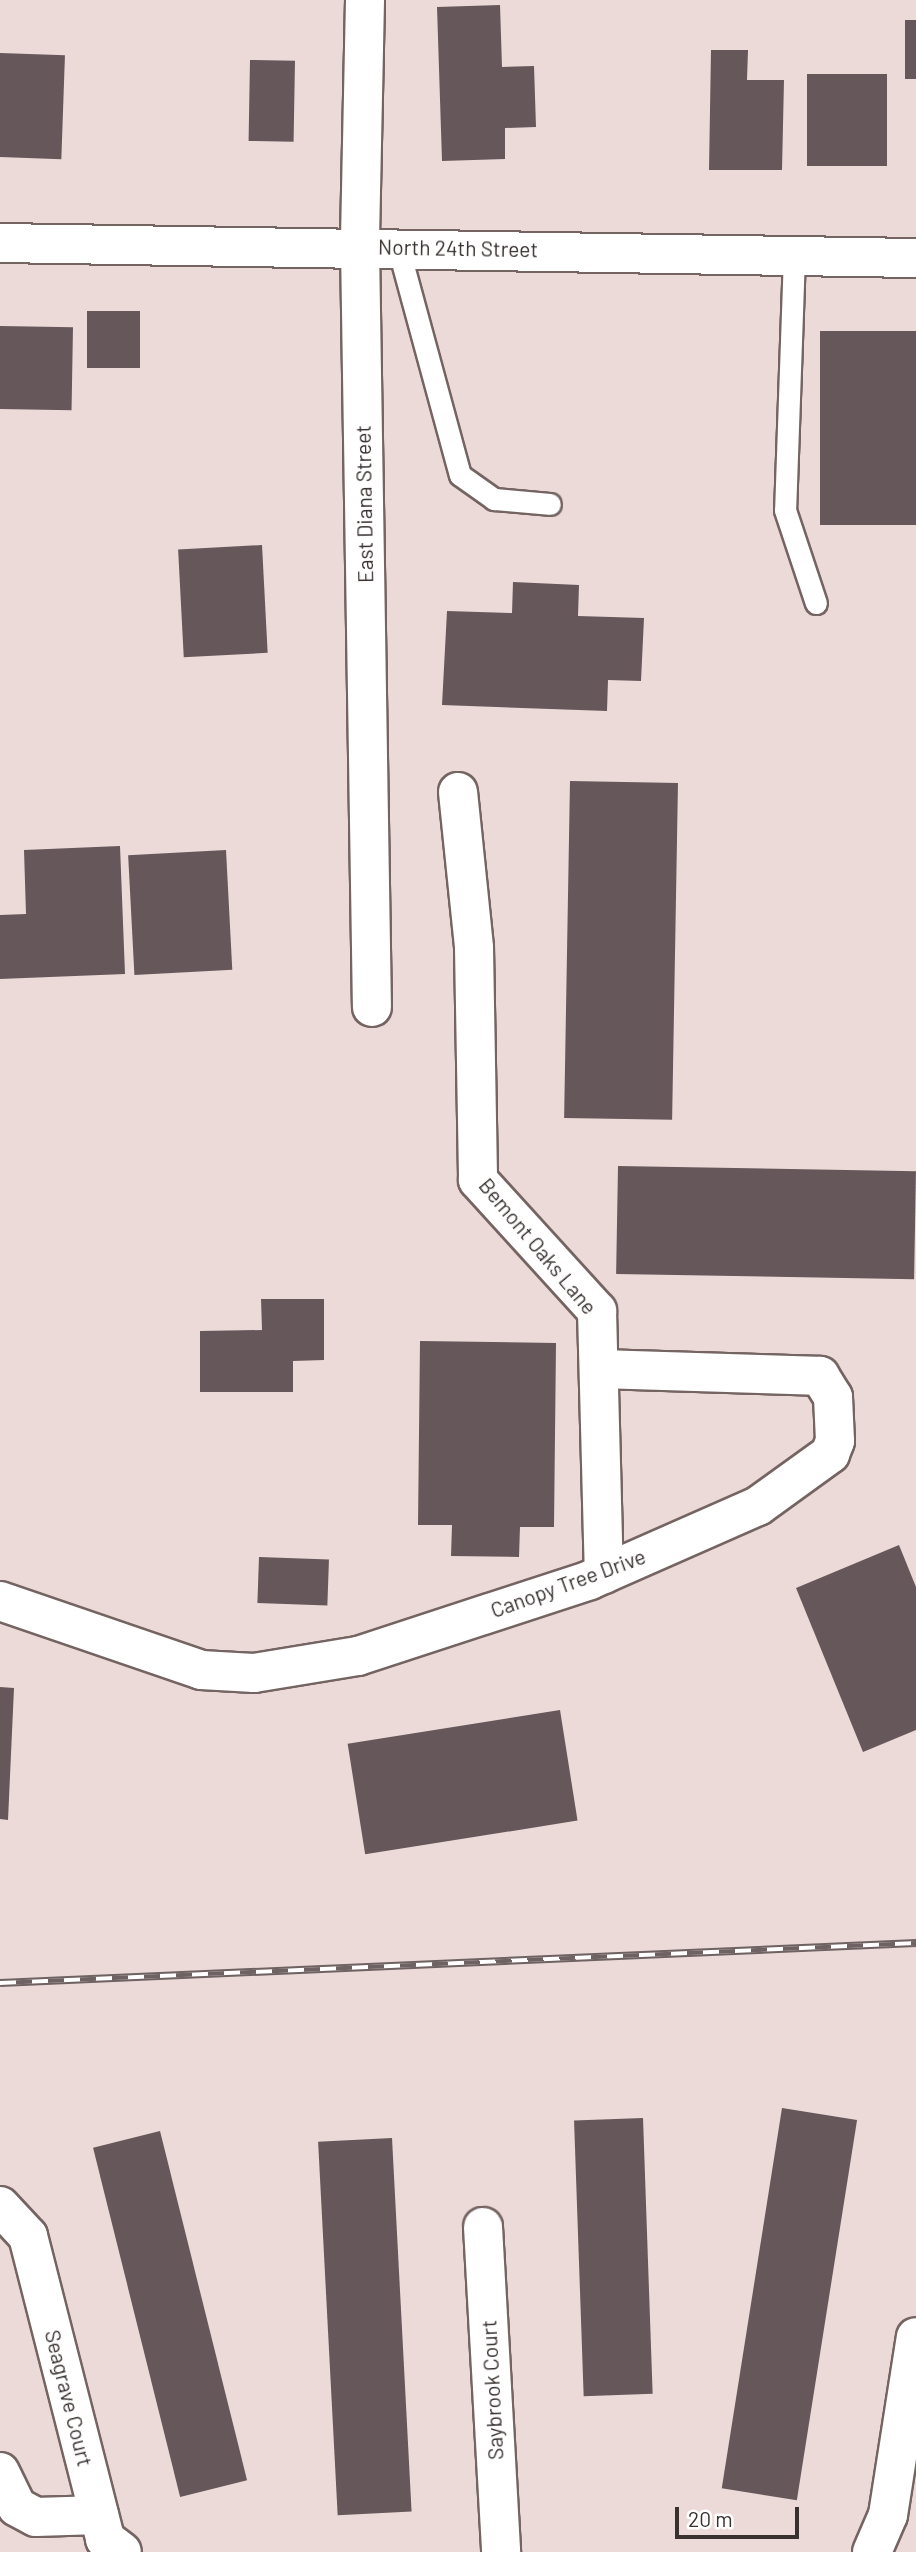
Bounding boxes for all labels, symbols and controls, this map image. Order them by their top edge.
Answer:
street label: North 24th Street [378,234,538,262]
street label: East Diana Street [350,425,378,583]
street label: Bemont Oaks Lane [474,1173,602,1319]
street label: Canopy Tree Drive [487,1543,649,1623]
street label: Saybrook Court [476,2319,508,2461]
street label: Seagrave Court [40,2327,98,2469]
scale bar [678,2492,802,2536]
text: 20 m [688,2506,733,2531]

